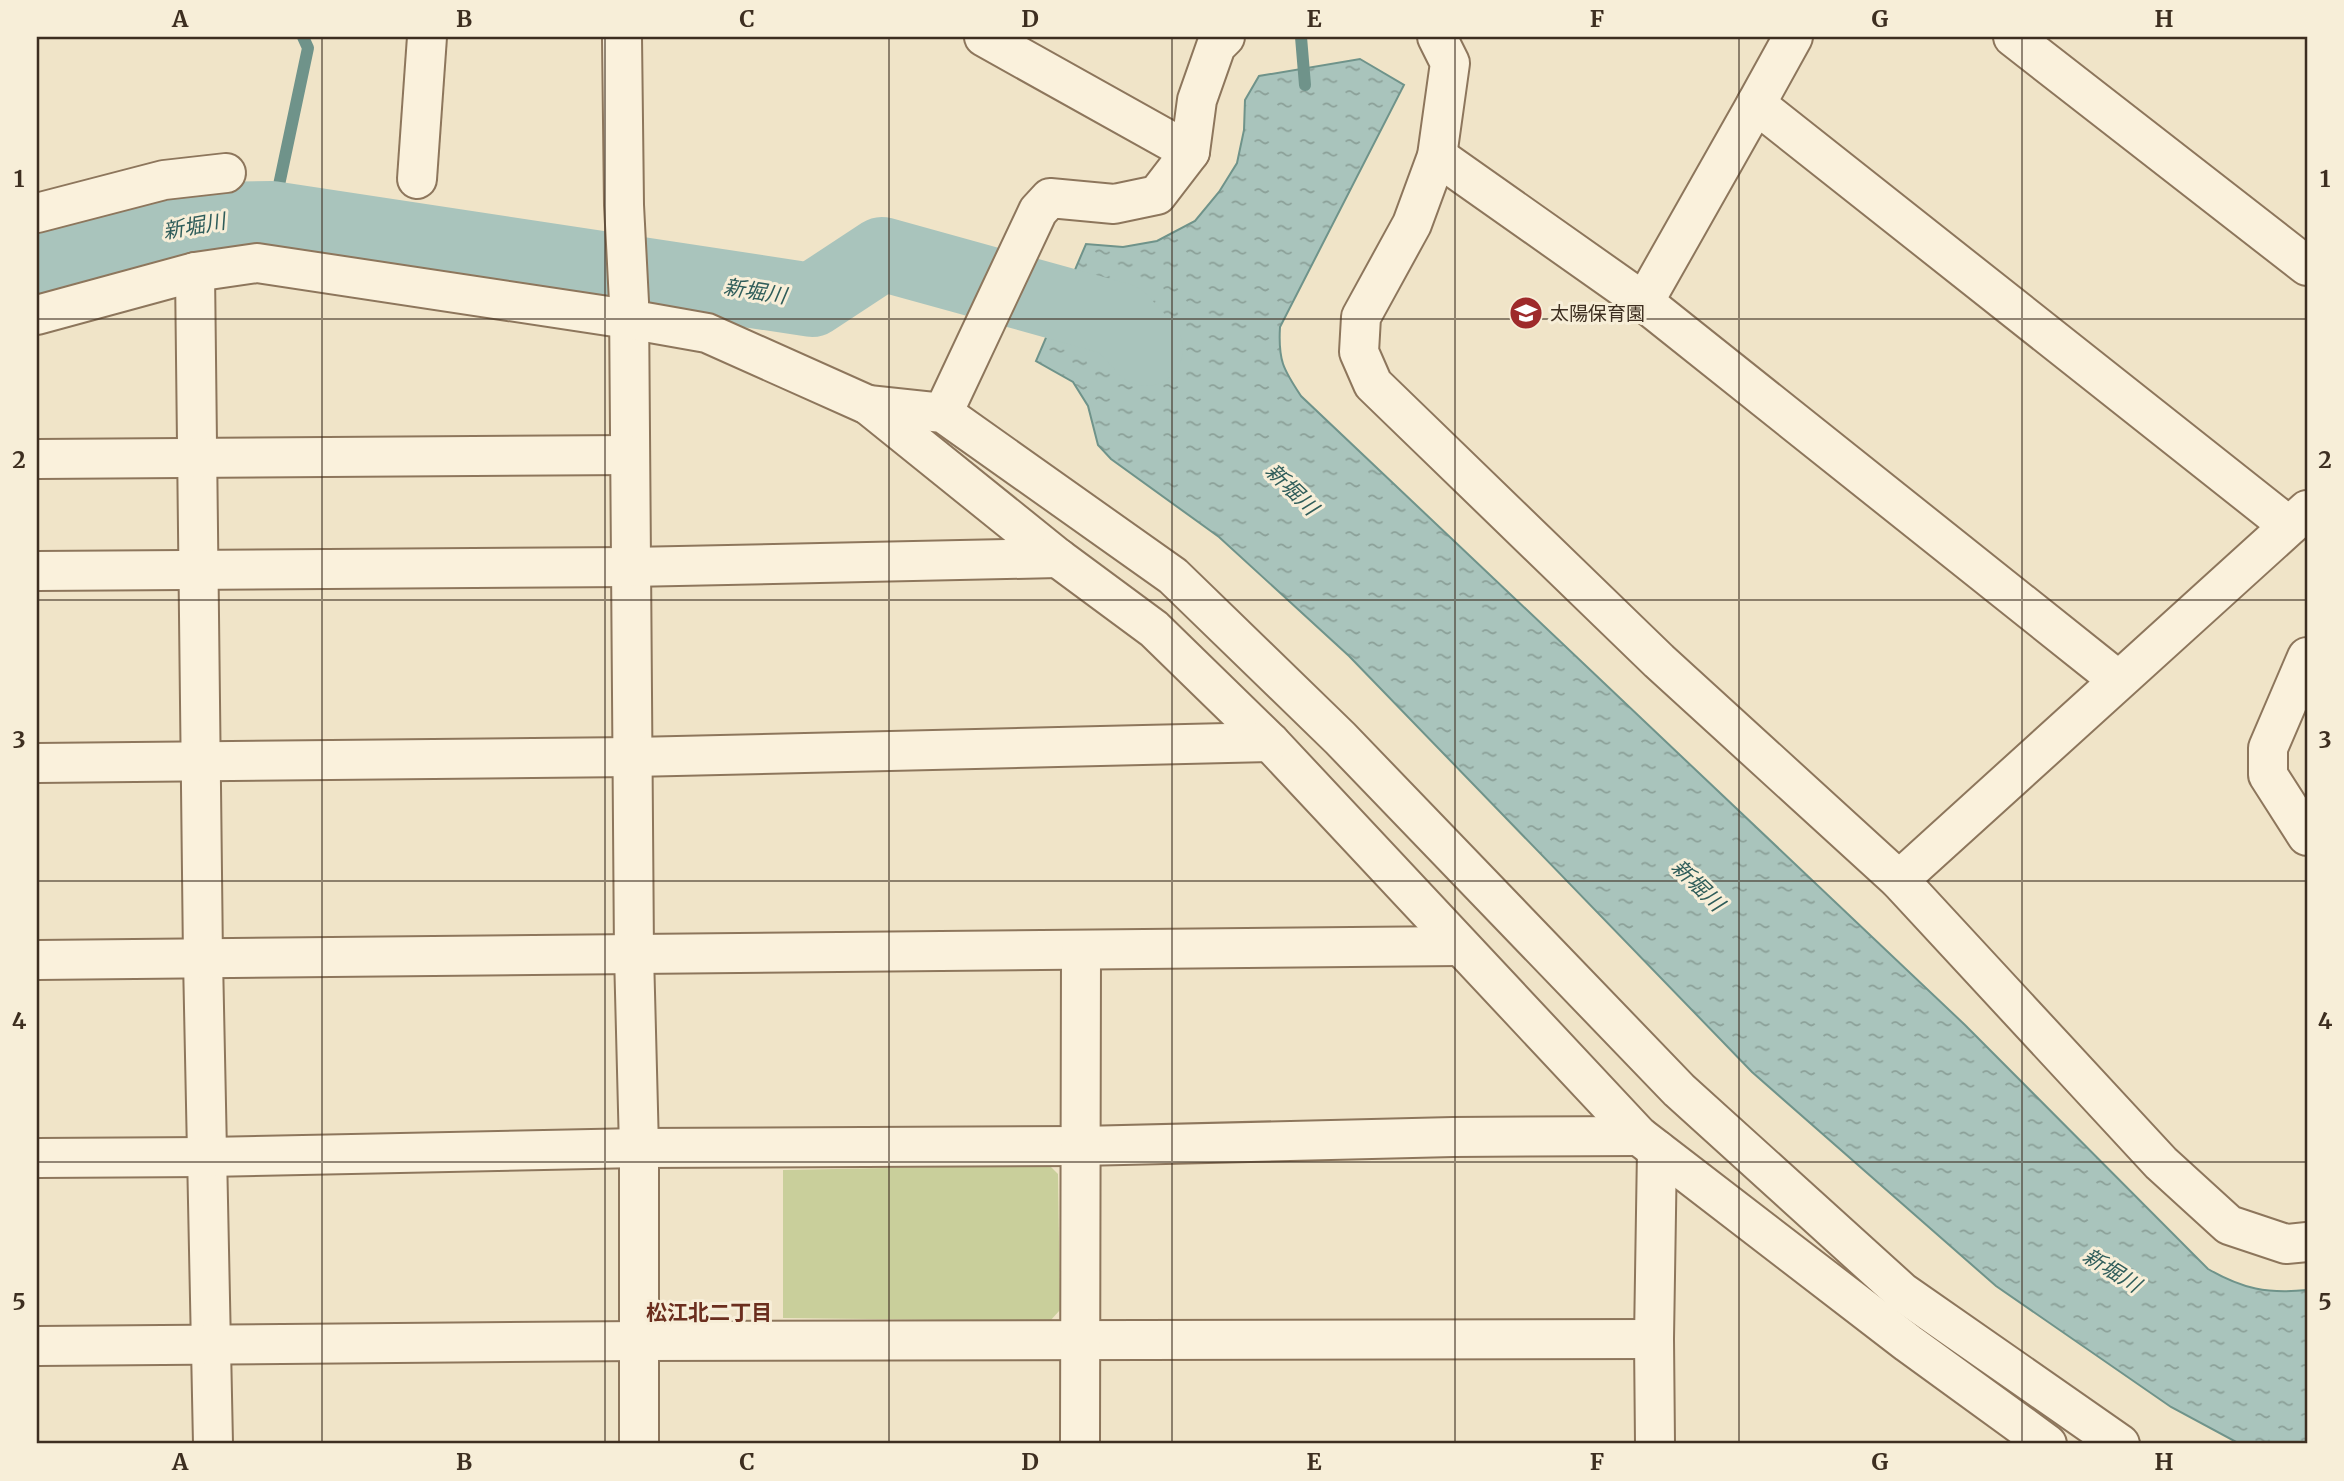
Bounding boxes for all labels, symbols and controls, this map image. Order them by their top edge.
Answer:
text: A [171,4,189,33]
text: B [456,4,472,33]
text: C [739,4,755,33]
text: D [1021,4,1039,33]
text: E [1306,4,1322,33]
text: F [1590,4,1604,33]
text: G [1872,4,1889,33]
text: H [2155,4,2174,33]
text: 1 [14,164,25,193]
text: 1 [2320,164,2331,193]
water label: 新堀川 [161,207,229,245]
water label: 新堀川 [722,273,790,310]
school or university icon: 太陽保育園 [1507,294,1545,332]
place label: 太陽保育園 [1550,301,1645,325]
text: 2 [12,445,26,474]
text: 2 [2318,445,2332,474]
water label: 新堀川 [1260,457,1325,522]
text: 3 [12,725,26,754]
text: 3 [2318,725,2332,754]
water label: 新堀川 [1666,853,1731,918]
text: 4 [12,1006,27,1035]
text: 4 [2318,1006,2333,1035]
water label: 新堀川 [2078,1242,2148,1299]
text: 5 [12,1287,26,1316]
text: 5 [2318,1287,2332,1316]
district label: 松江北二丁目 [646,1299,772,1326]
text: A [171,1447,189,1476]
text: B [456,1447,472,1476]
text: C [739,1447,755,1476]
text: D [1021,1447,1039,1476]
text: E [1306,1447,1322,1476]
text: F [1590,1447,1604,1476]
text: G [1872,1447,1889,1476]
text: H [2155,1447,2174,1476]

